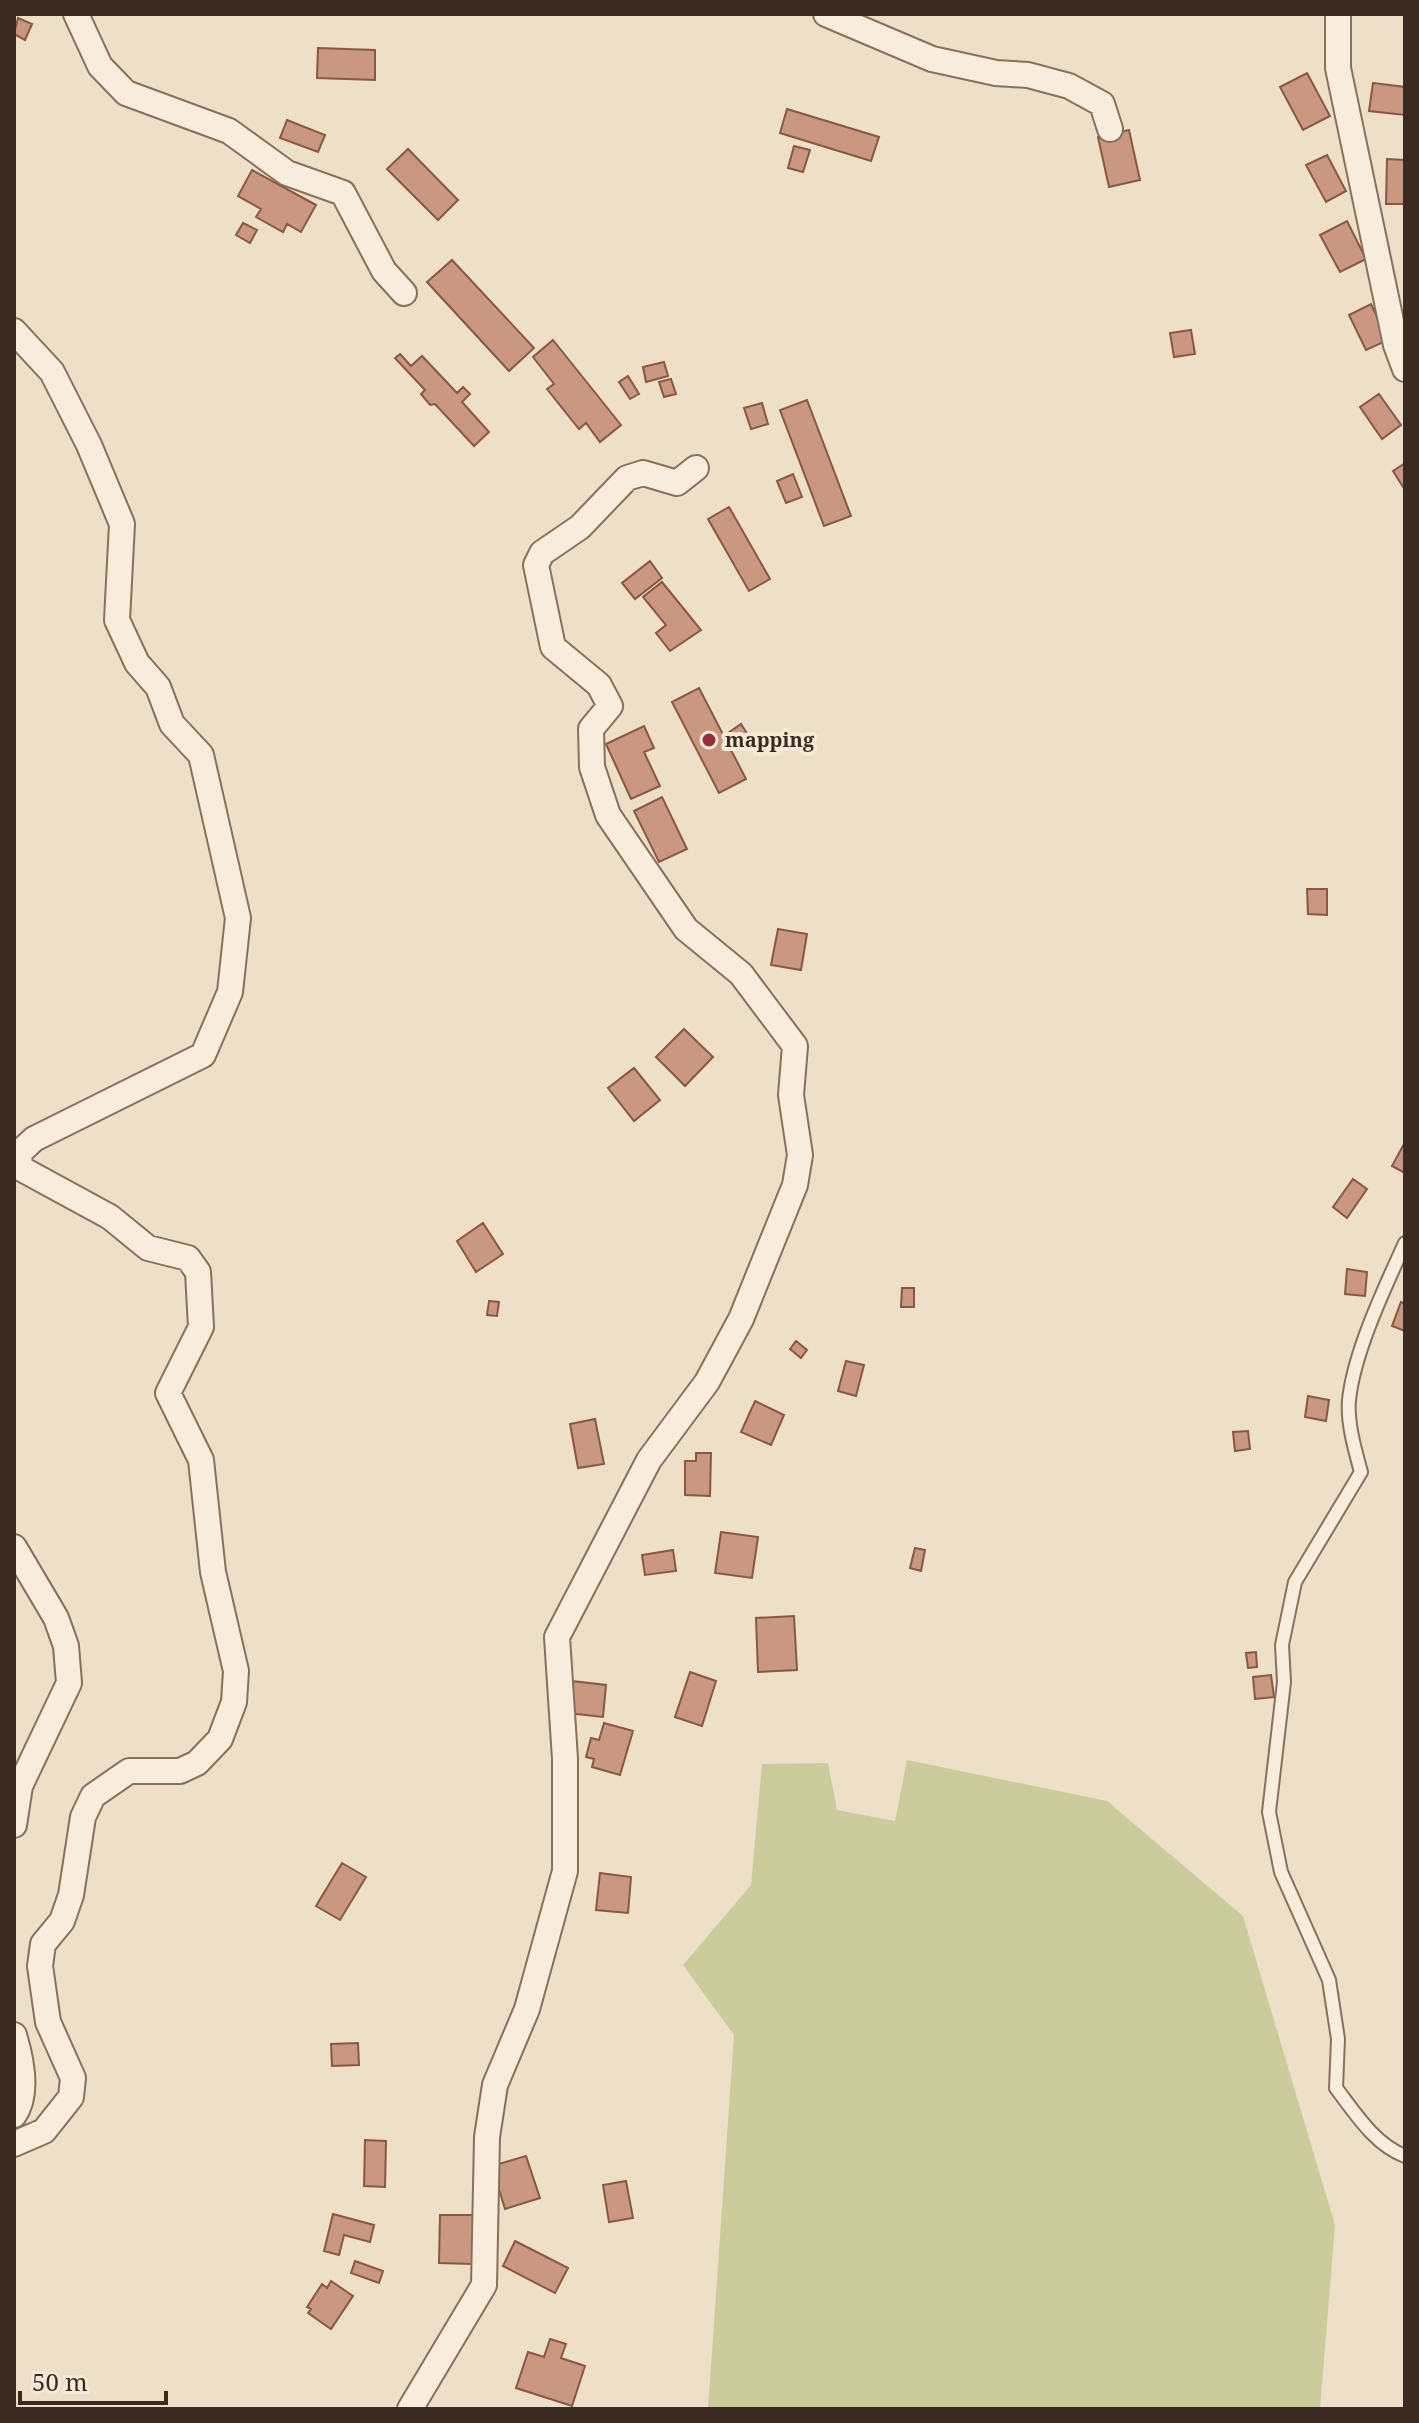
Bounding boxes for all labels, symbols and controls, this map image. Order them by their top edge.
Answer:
place label: mapping [725,726,815,753]
marker: mapping [700,731,718,749]
scale bar [20,2355,166,2405]
text: 50 m [32,2365,88,2398]

